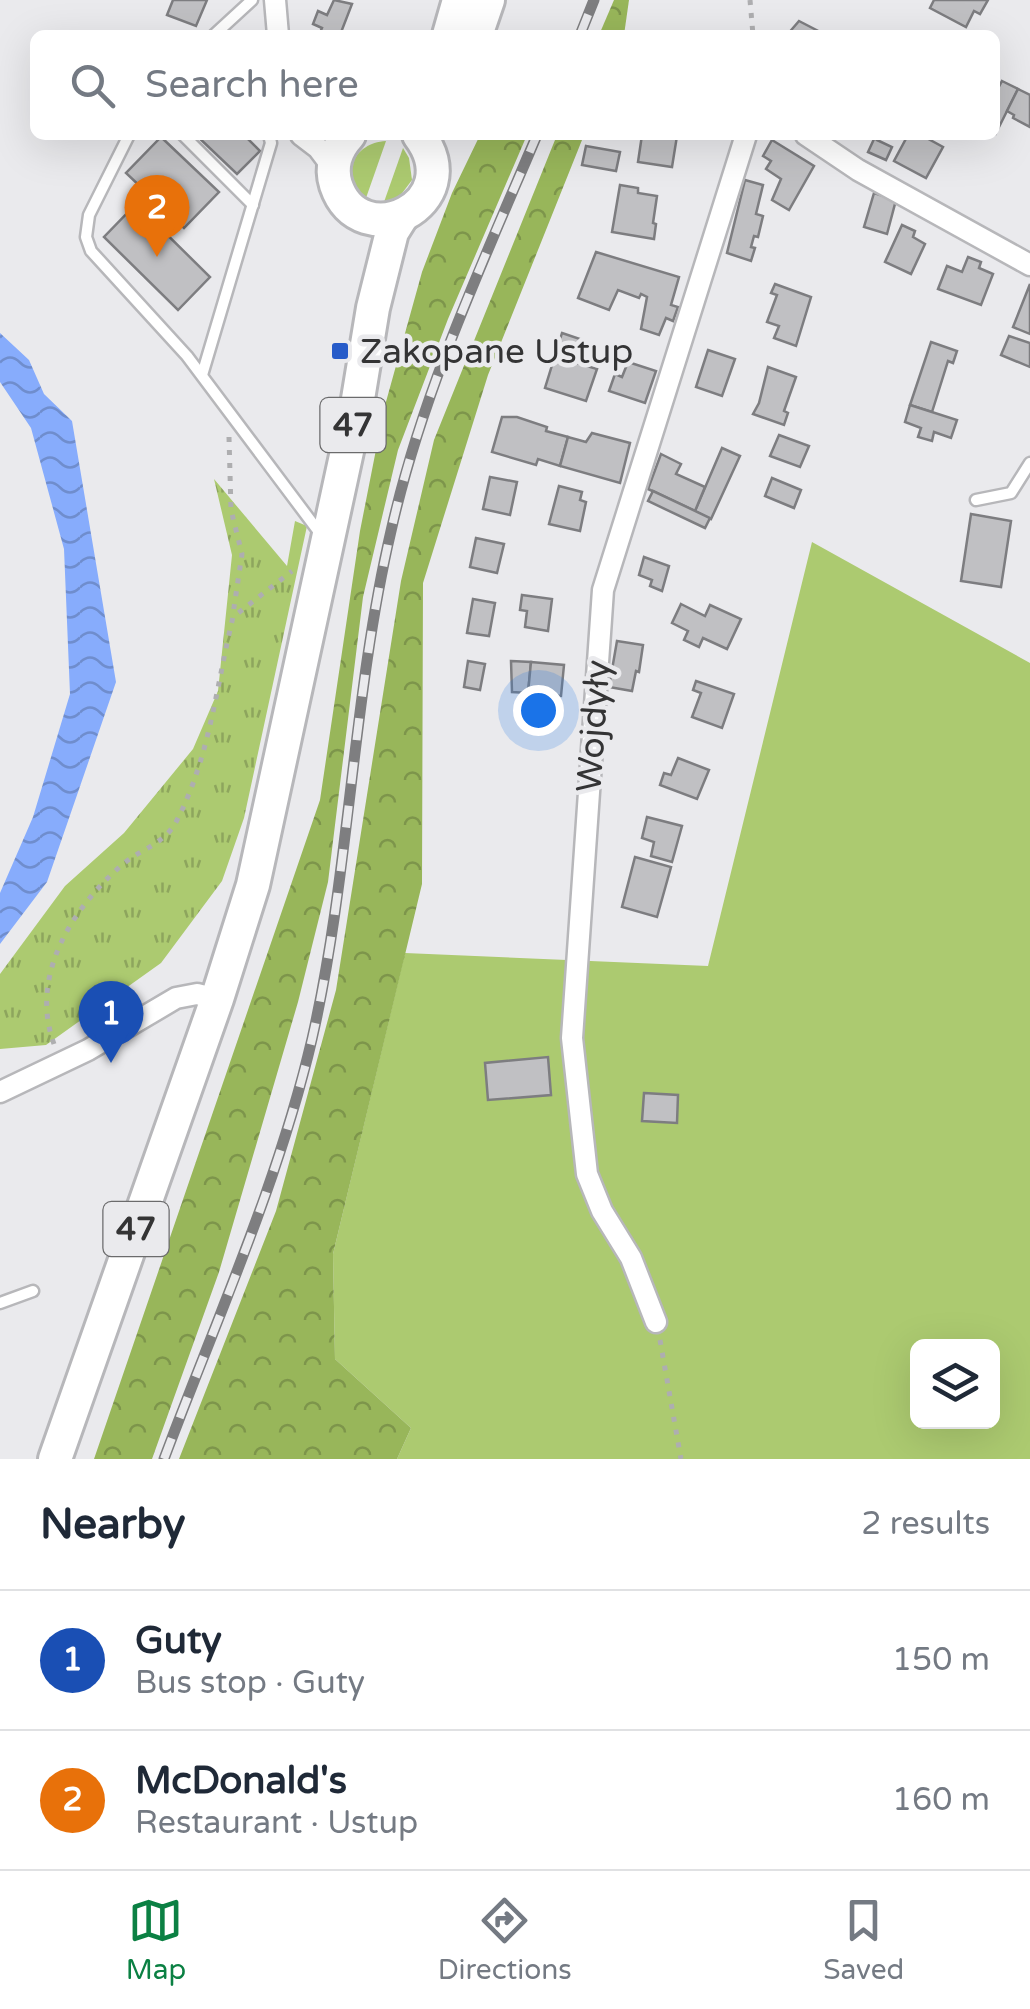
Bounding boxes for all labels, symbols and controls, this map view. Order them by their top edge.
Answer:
search box [30,30,1000,140]
icon: search [65,58,120,113]
text: Search here [145,62,359,108]
pin: 2 [124,174,190,257]
place label: Zakopane Ustup [360,331,633,373]
marker: Zakopane Ustup [329,340,351,362]
road number: 47 [320,398,386,452]
street label: Wojdyły [568,658,620,794]
your location [513,685,564,736]
pin: 1 [78,980,144,1063]
road number: 47 [104,1202,168,1256]
map controls [910,1339,1000,1429]
button: layers [910,1339,1000,1429]
text: Nearby [40,1499,185,1550]
text: 2 results [861,1505,990,1543]
text: Guty [135,1618,222,1664]
text: 1 [62,1641,83,1679]
text: 150 m [892,1641,990,1679]
text: Bus stop · Guty [135,1664,365,1702]
text: McDonald's [135,1758,347,1804]
text: 2 [62,1781,83,1819]
text: 160 m [892,1781,990,1819]
text: Restaurant · Ustup [135,1804,418,1842]
tab: Map [126,1893,186,1987]
tab: Directions [438,1893,572,1987]
tab: Saved [823,1893,904,1987]

